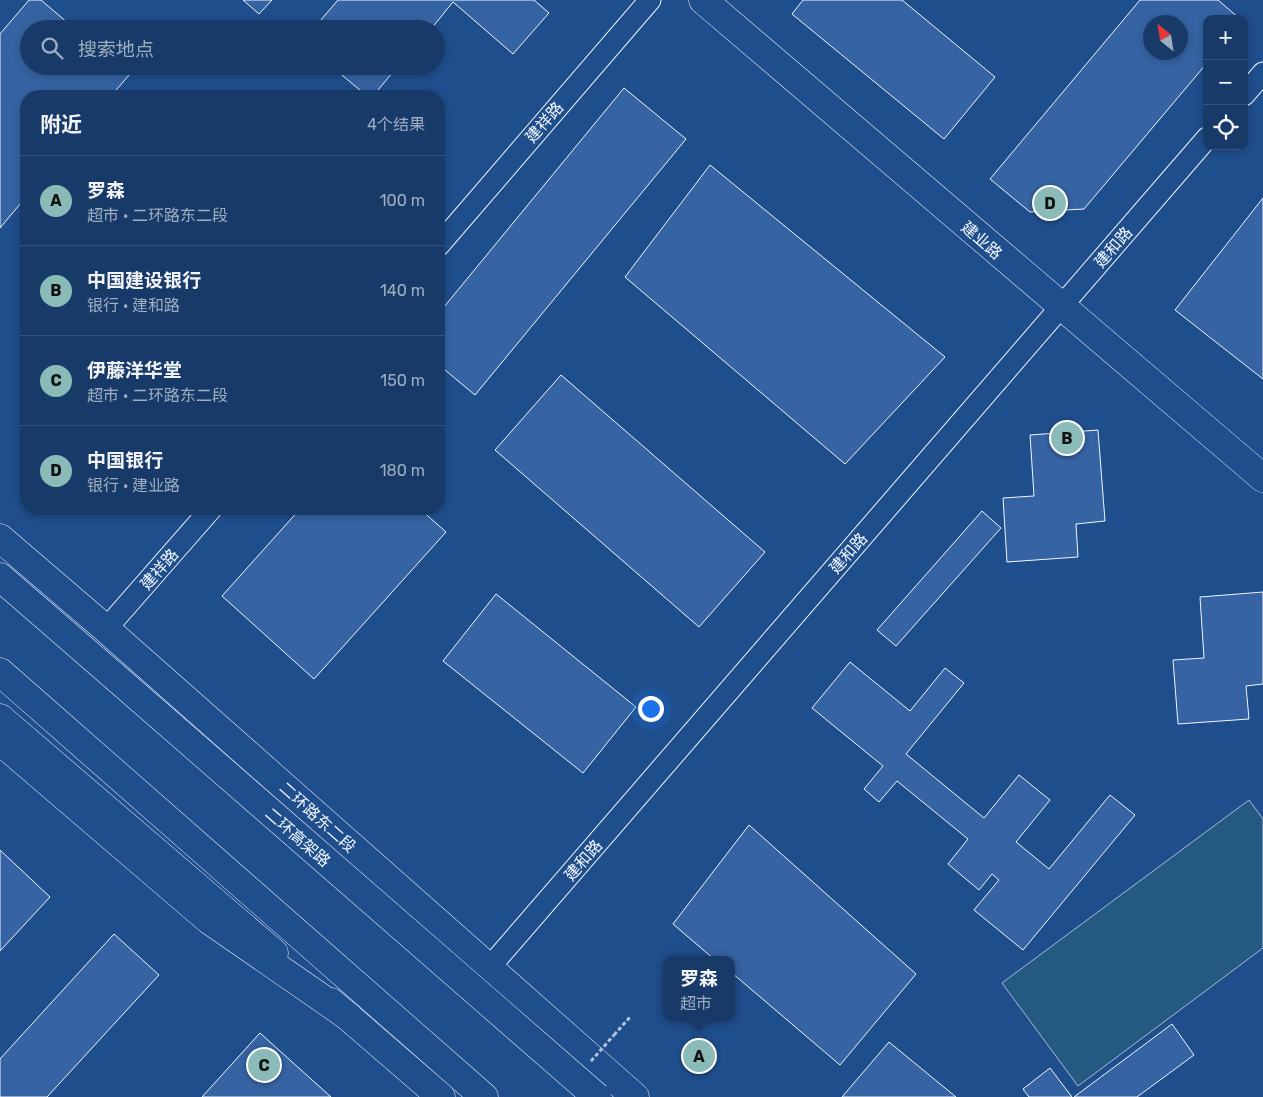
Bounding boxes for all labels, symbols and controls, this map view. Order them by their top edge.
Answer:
north arrow [1143,15,1188,60]
map controls [1203,15,1248,150]
button: + [1203,15,1248,60]
search box [20,20,445,75]
icon: search [38,34,66,62]
text: 搜索地点 [78,38,154,61]
button: − [1203,60,1248,105]
street label: 建祥路 [521,98,567,147]
button: locate [1203,105,1248,150]
text: 附近 [40,112,82,137]
text: 4个结果 [367,115,425,134]
text: 罗森 [87,179,125,202]
pin: D [1034,184,1066,222]
text: A [50,191,62,210]
text: 100 m [380,191,425,210]
text: 超市 · 二环路东二段 [87,206,228,225]
street label: 建业路 [957,217,1006,263]
street label: 建和路 [1090,223,1136,272]
text: 中国建设银行 [87,269,201,292]
text: B [50,281,62,300]
text: 140 m [380,281,425,300]
text: 银行 · 建和路 [87,296,180,315]
text: 伊藤洋华堂 [87,359,182,382]
text: C [50,371,62,390]
text: 150 m [380,371,425,390]
text: 超市 · 二环路东二段 [87,386,228,405]
pin: B [1051,419,1083,457]
text: 中国银行 [87,449,163,472]
text: D [50,461,62,480]
text: 180 m [380,461,425,480]
text: 银行 · 建业路 [87,476,180,495]
street label: 建和路 [825,529,871,578]
street label: 建祥路 [136,545,182,594]
your location [638,696,664,722]
street label: 二环路东二段 [276,778,360,857]
street label: 二环高架路 [261,804,334,871]
street label: 建和路 [560,836,606,885]
popup [663,956,735,1021]
text: 罗森 [680,967,718,990]
text: 超市 [680,994,712,1013]
pin: A [683,1037,715,1075]
pin: C [248,1046,280,1084]

